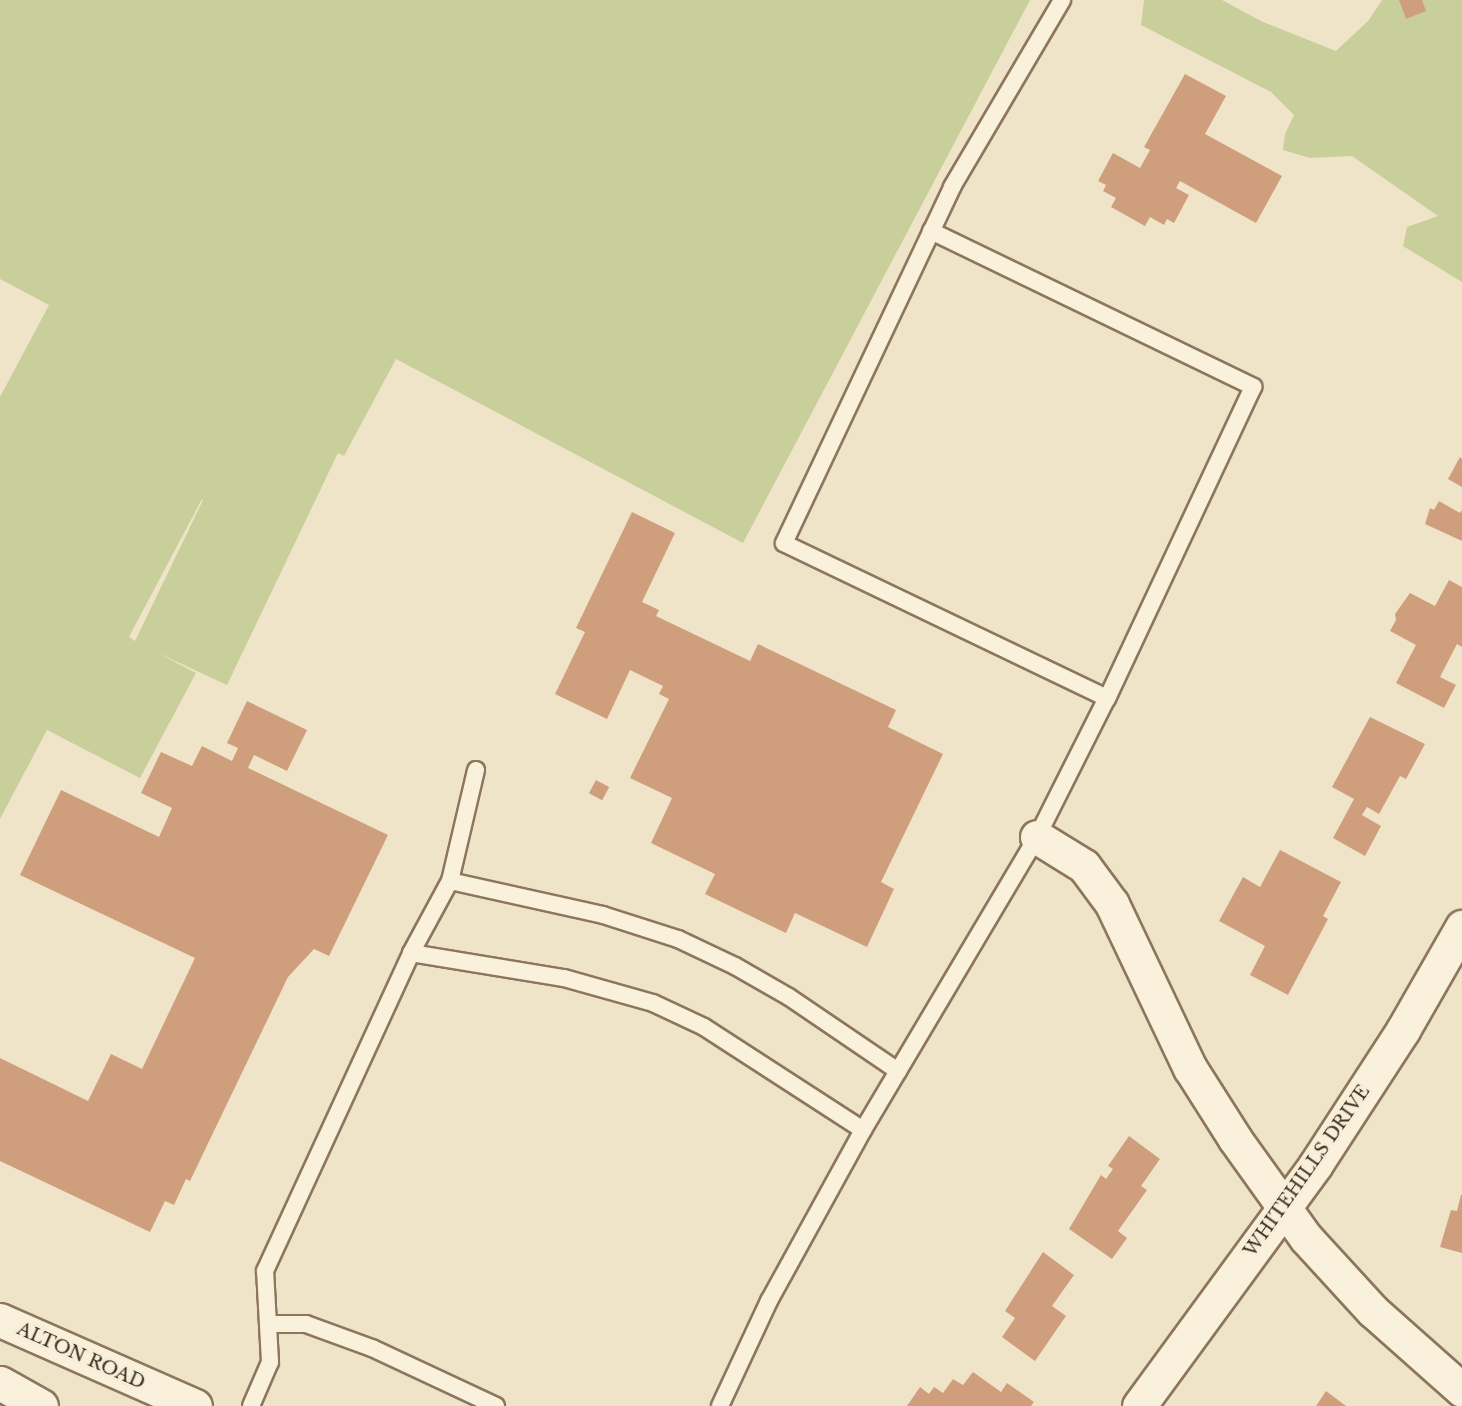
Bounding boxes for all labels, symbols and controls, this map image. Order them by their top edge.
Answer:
street label: WHITEHILLS DRIVE [1240,1081,1374,1261]
street label: ALTON ROAD [14,1318,148,1394]

